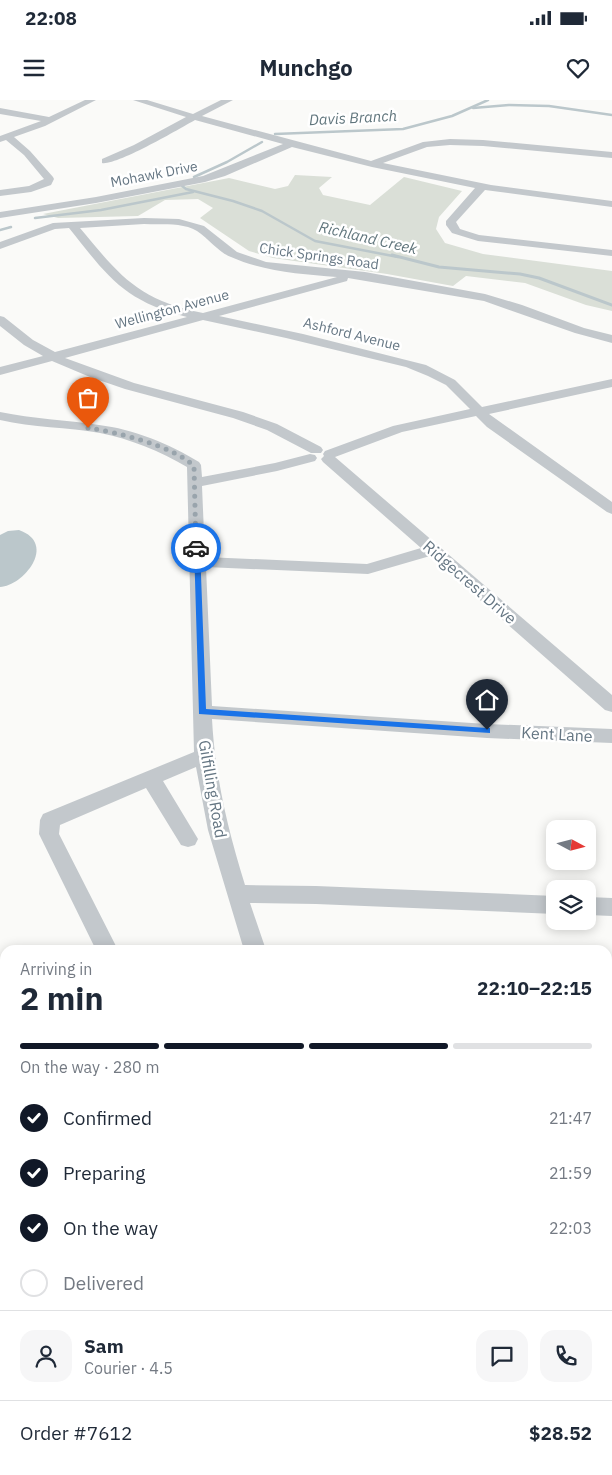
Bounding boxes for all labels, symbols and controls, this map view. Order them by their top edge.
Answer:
text: 22:08 [25,6,77,30]
text: Munchgo [259,53,353,82]
icon: menu [20,54,48,82]
icon: heart [564,54,592,82]
water label: Davis Branch [309,106,397,129]
street label: Mohawk Drive [109,157,199,191]
water label: Richland Creek [317,217,419,258]
street label: Chick Springs Road [258,239,380,273]
street label: Wellington Avenue [113,285,231,333]
street label: Ashford Avenue [302,313,403,355]
pin [67,377,109,428]
icon: bag [74,384,102,412]
courier [171,523,221,573]
icon: car [182,534,210,562]
street label: Ridgecrest Drive [419,536,521,628]
pin [466,679,508,730]
icon: home [473,686,501,714]
street label: Kent Lane [521,722,593,746]
street label: Gilfilling Road [195,738,231,840]
north arrow [546,820,596,870]
map controls [546,820,596,930]
button: layers [546,880,596,930]
text: Arriving in [20,959,92,979]
text: 22:10–22:15 [477,976,592,1000]
text: 2 min [20,977,104,1019]
text: On the way · 280 m [20,1057,159,1077]
icon: check [20,1104,48,1132]
text: Confirmed [63,1106,152,1130]
text: 21:47 [549,1108,592,1128]
icon: check [20,1159,48,1187]
text: Preparing [63,1161,145,1185]
text: 21:59 [549,1163,592,1183]
icon: check [20,1214,48,1242]
text: On the way [63,1216,158,1240]
text: 22:03 [549,1218,592,1238]
text: Delivered [63,1271,144,1295]
button: person [20,1330,72,1382]
button: chat [476,1330,528,1382]
button: phone [540,1330,592,1382]
text: Sam [84,1334,124,1358]
text: Courier · 4.5 [84,1358,173,1378]
text: Order #7612 [20,1421,132,1445]
text: $28.52 [529,1421,592,1445]

